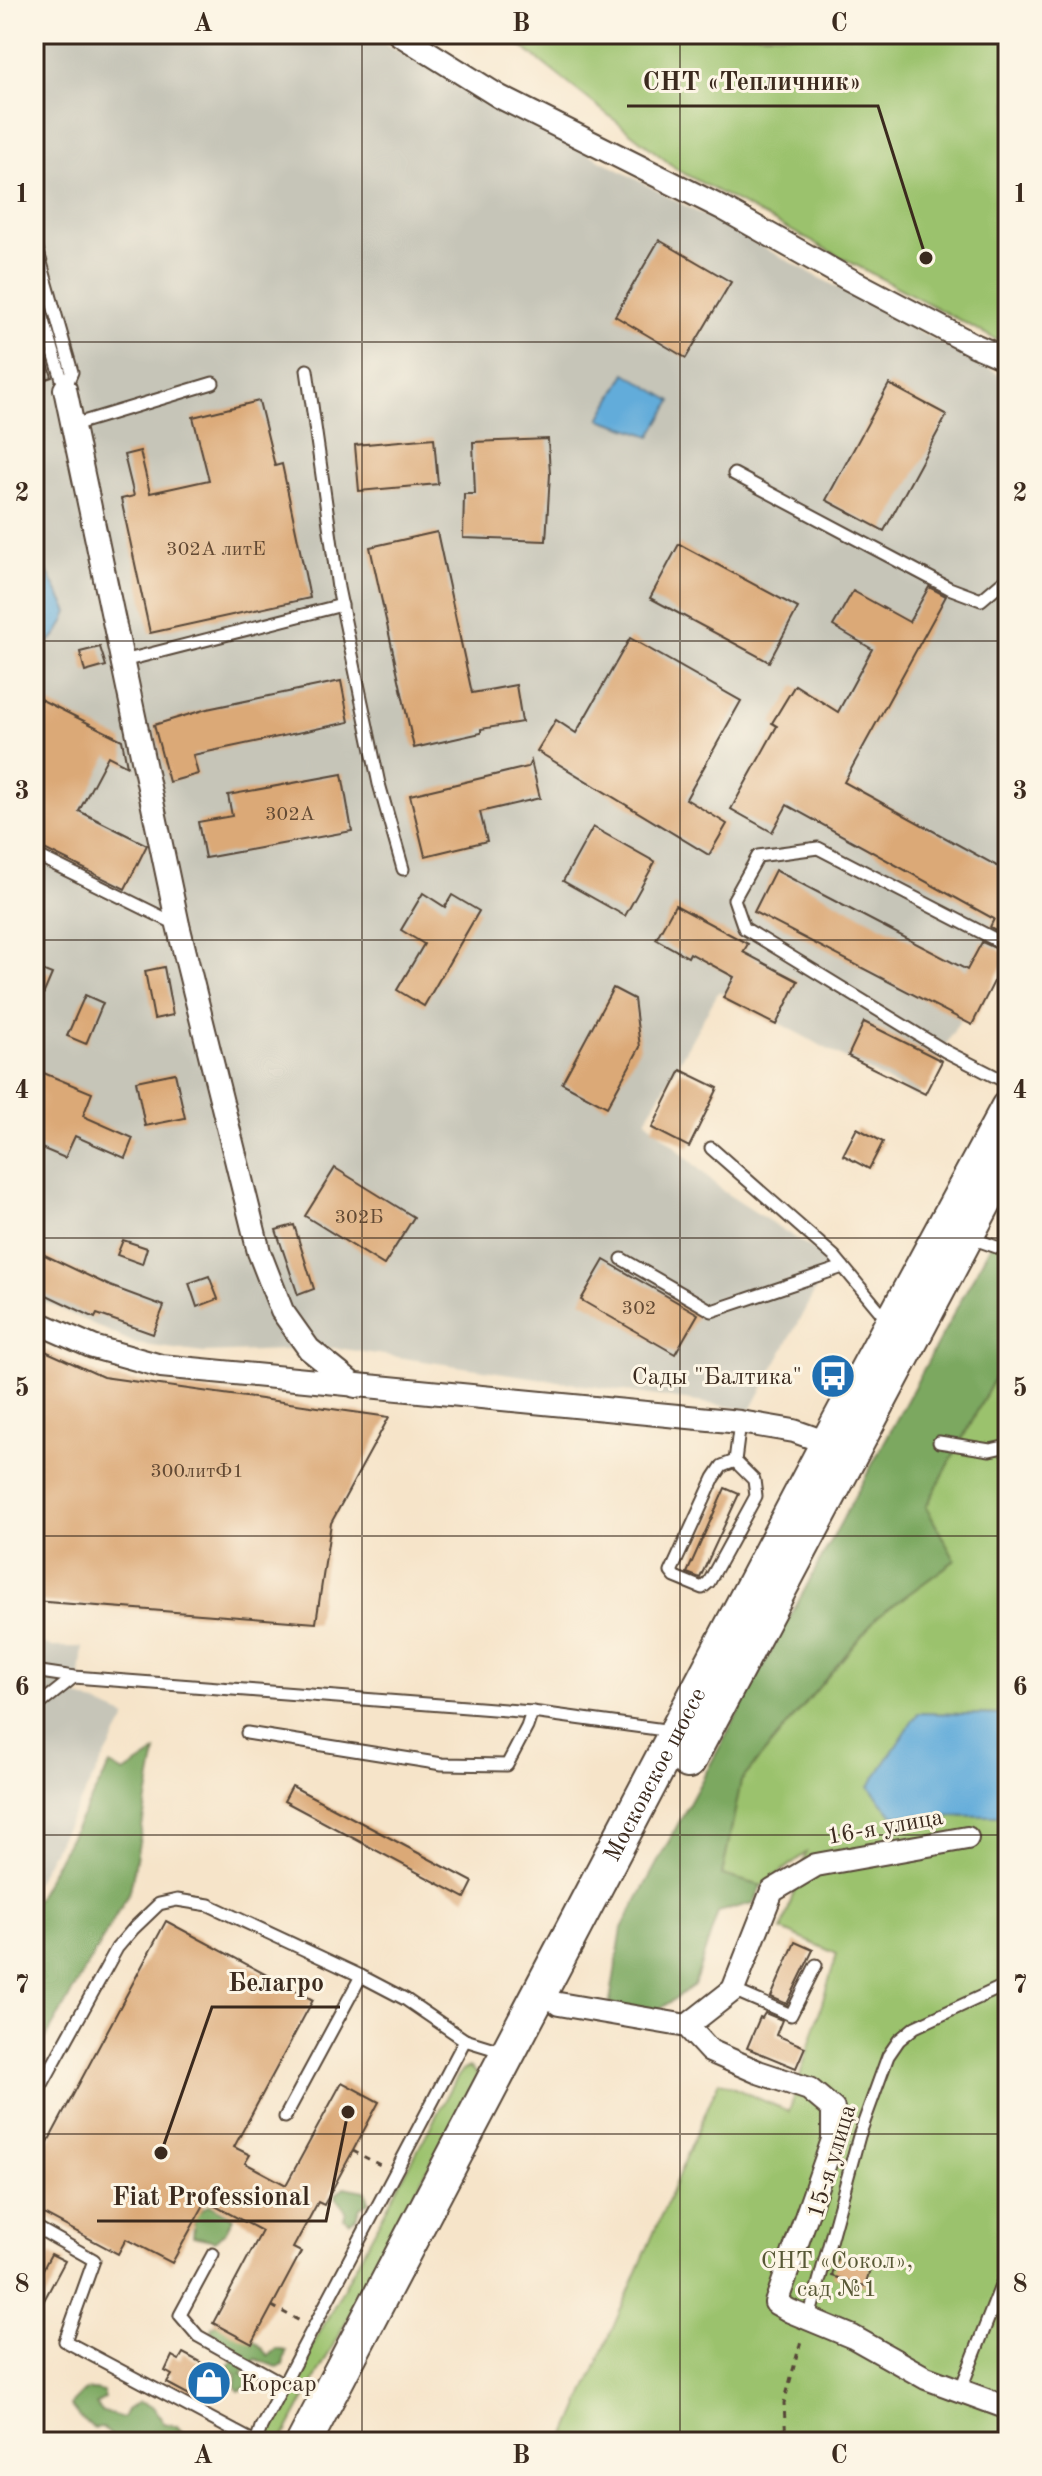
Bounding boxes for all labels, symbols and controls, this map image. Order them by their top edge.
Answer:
text: A [193,11,213,37]
text: B [512,11,530,37]
text: C [830,11,848,37]
callout: СНТ «Тепличник» [627,56,878,106]
text: СНТ «Тепличник» [643,70,861,96]
text: 1 [14,182,30,208]
text: 1 [1012,182,1028,208]
text: 2 [14,481,30,507]
text: 2 [1012,481,1028,507]
house number: 302А литЕ [166,540,266,560]
text: 3 [14,779,30,805]
text: 3 [1012,779,1028,805]
house number: 302А [265,805,315,825]
text: 4 [14,1078,30,1104]
text: 4 [1012,1078,1028,1104]
house number: 302Б [335,1208,383,1228]
house number: 302 [622,1299,656,1319]
bus stop icon: Сады "Балтика" [809,1352,857,1400]
place label: Сады "Балтика" [632,1366,802,1390]
text: 5 [14,1376,30,1402]
text: 5 [1012,1376,1028,1402]
house number: 300литФ1 [150,1462,244,1482]
text: 6 [14,1675,30,1701]
text: 6 [1012,1675,1028,1701]
street label: Московское шоссе [601,1684,711,1866]
street label: 16-я улица [825,1806,945,1850]
callout: Белагро [212,1957,340,2007]
text: Белагро [228,1971,324,1997]
text: 7 [14,1973,30,1999]
text: 7 [1012,1973,1028,1999]
street label: 15-я улица [804,2102,862,2221]
callout: Fiat Professional [97,2171,326,2221]
text: Fiat Professional [112,2185,310,2211]
park label: СНТ «Сокол», сад №1 [761,2250,913,2302]
text: 8 [14,2272,30,2298]
text: 8 [1012,2272,1028,2298]
shop icon: Корсар [185,2359,233,2407]
place label: Корсар [240,2373,317,2397]
text: A [193,2443,213,2469]
text: B [512,2443,530,2469]
text: C [830,2443,848,2469]

